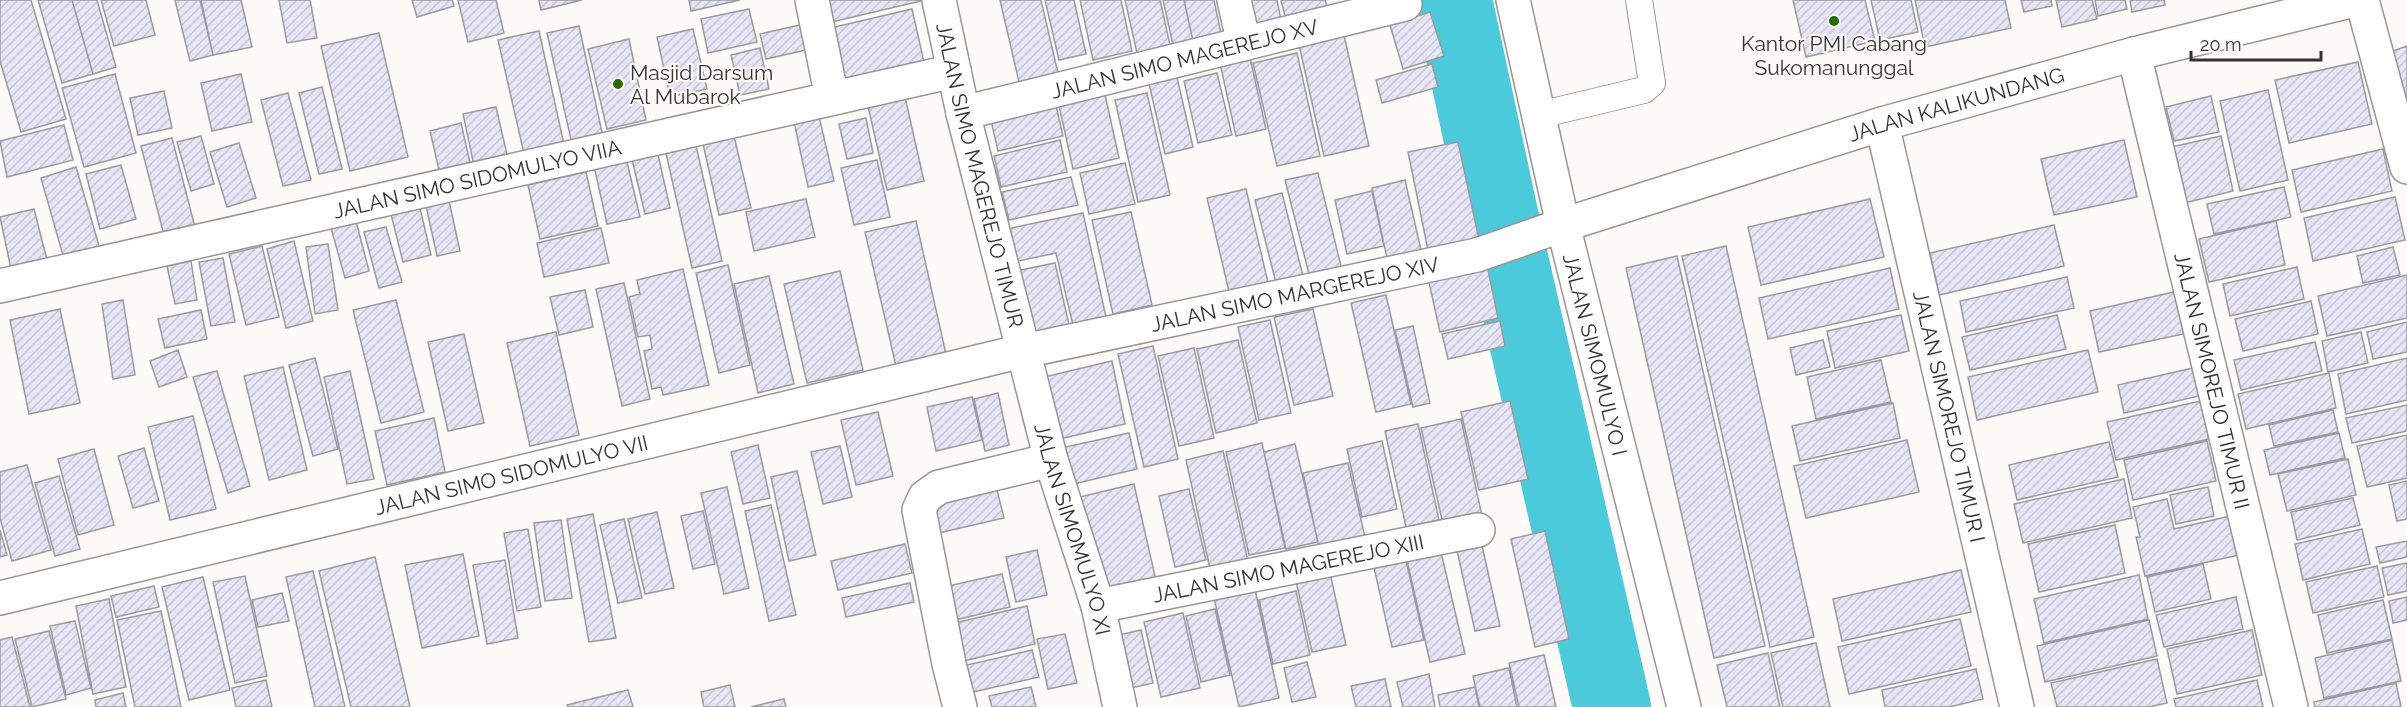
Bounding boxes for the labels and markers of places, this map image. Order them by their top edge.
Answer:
marker: Kantor PMI Cabang Sukomanunggal [1827,14,1841,28]
place label: Kantor PMI Cabang Sukomanunggal [1741,31,1927,80]
place label: Masjid Darsum Al Mubarok [630,60,773,109]
marker: Masjid Darsum Al Mubarok [611,77,625,91]

